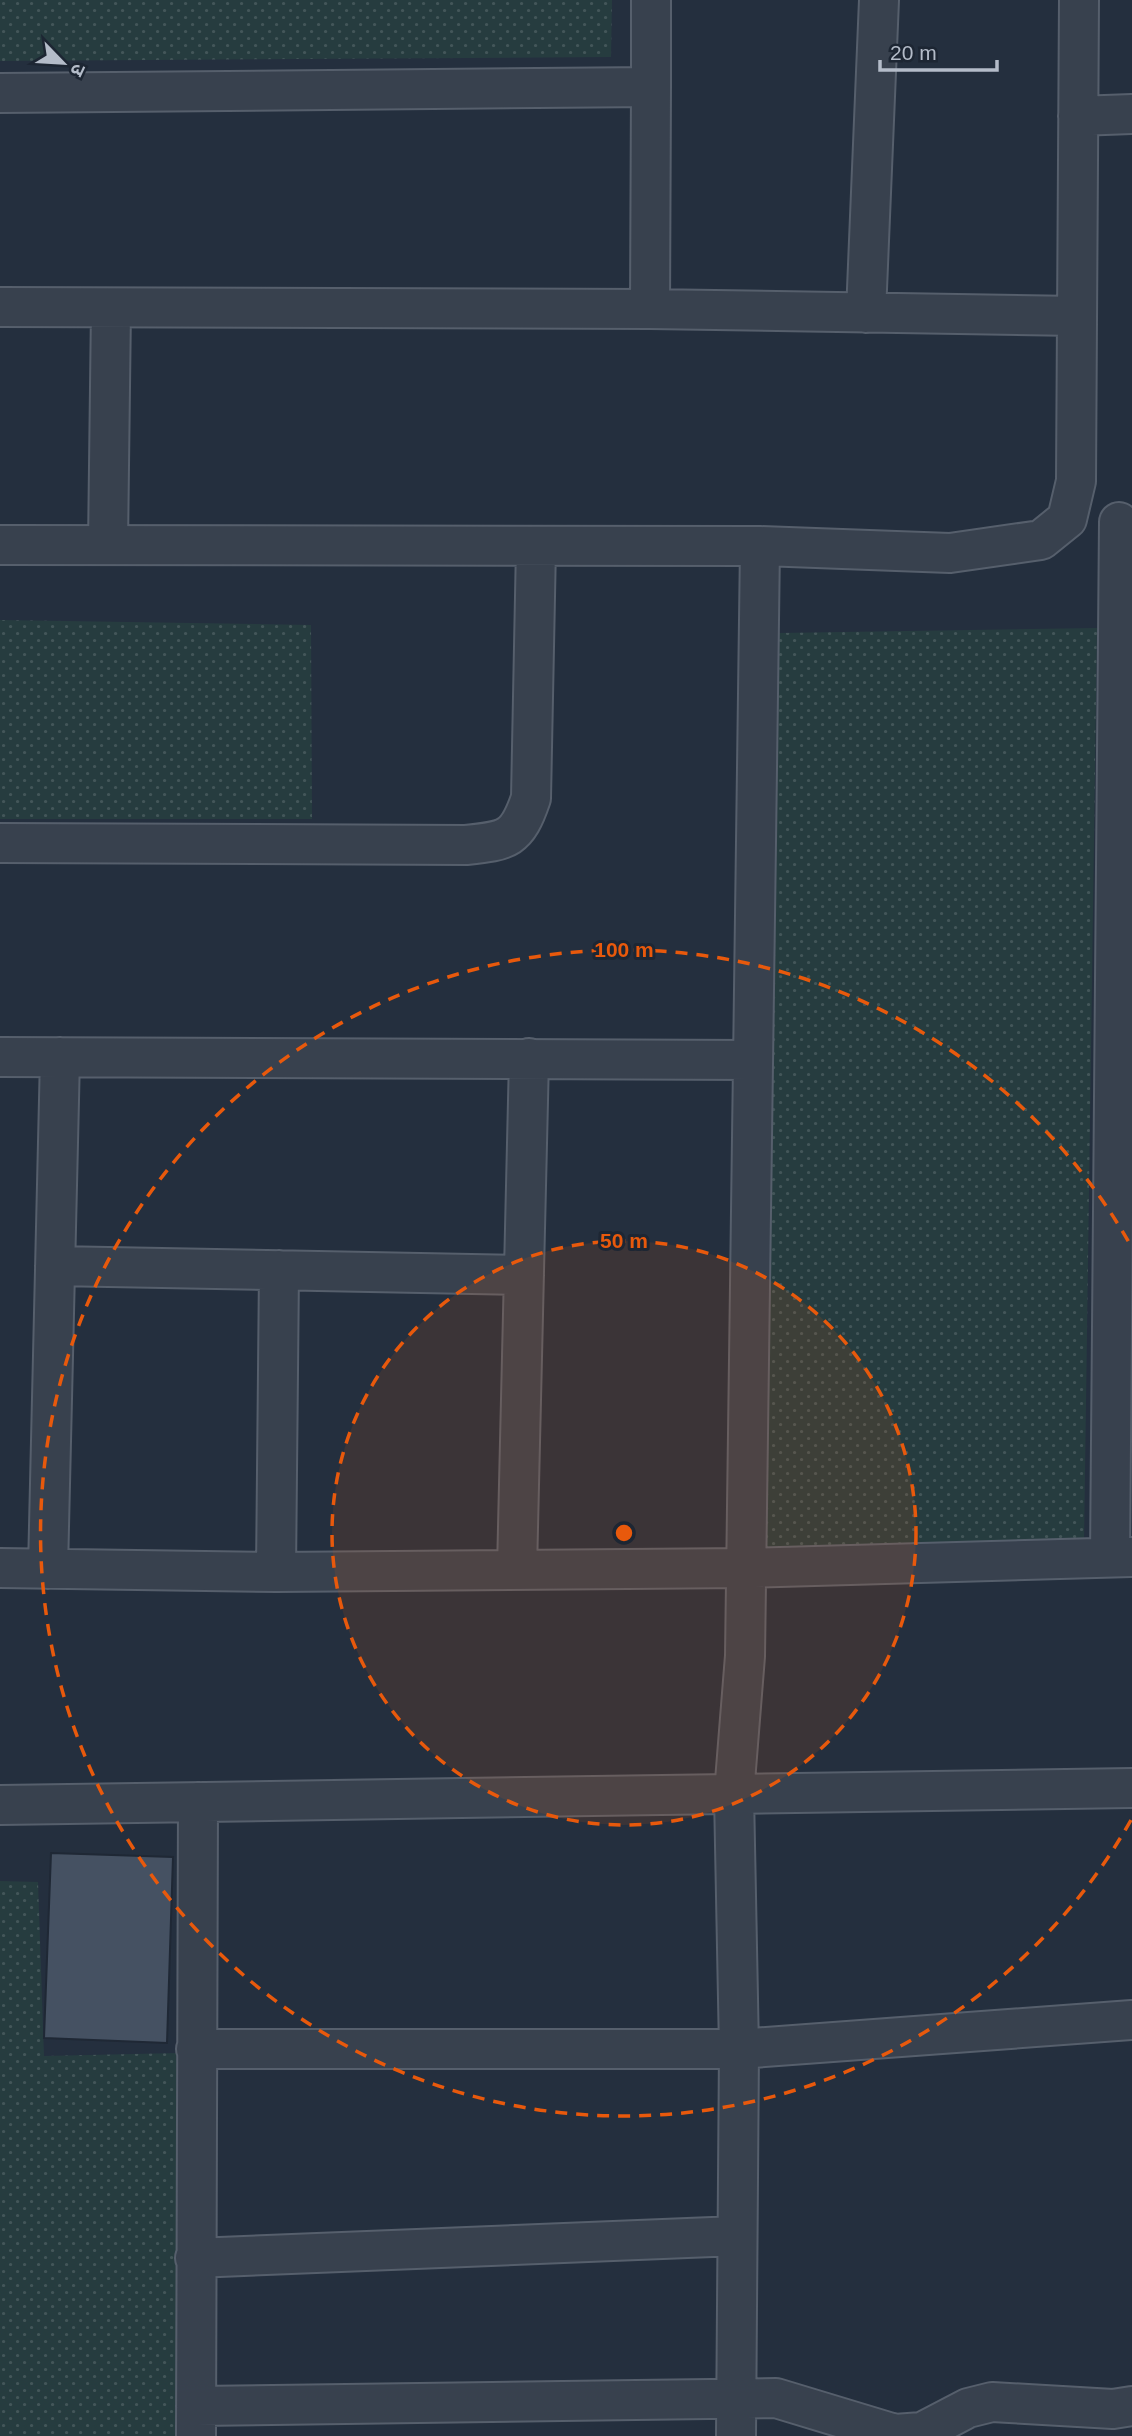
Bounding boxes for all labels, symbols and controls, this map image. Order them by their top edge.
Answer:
north arrow [28,28,98,98]
scale bar [880,28,997,72]
text: 20 m [890,41,937,64]
text: उ [66,60,90,80]
text: 100 m [594,938,654,961]
text: 50 m [600,1229,648,1252]
centre of rings [612,1521,636,1545]

